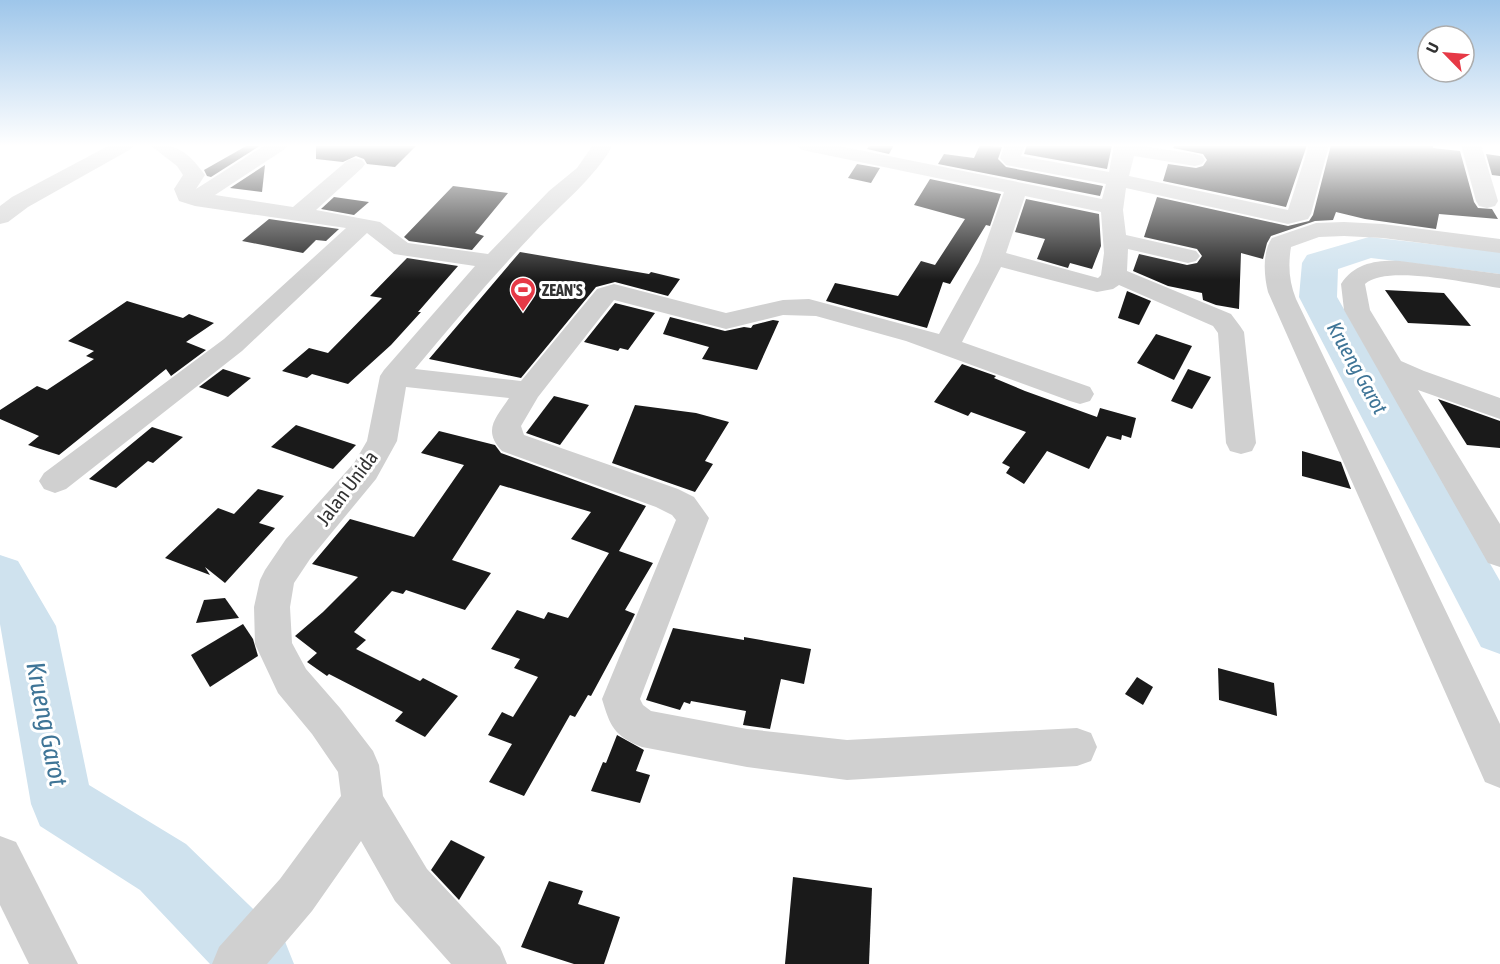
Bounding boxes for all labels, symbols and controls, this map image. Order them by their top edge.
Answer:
north arrow [1416,24,1476,84]
text: U [1422,40,1443,56]
sports icon: ZEAN'S [508,275,538,313]
place label: ZEAN'S [542,281,583,299]
water label: Krueng Garot [1323,317,1393,418]
street label: Jalan Unida [311,446,382,530]
water label: Krueng Garot [20,659,74,789]

